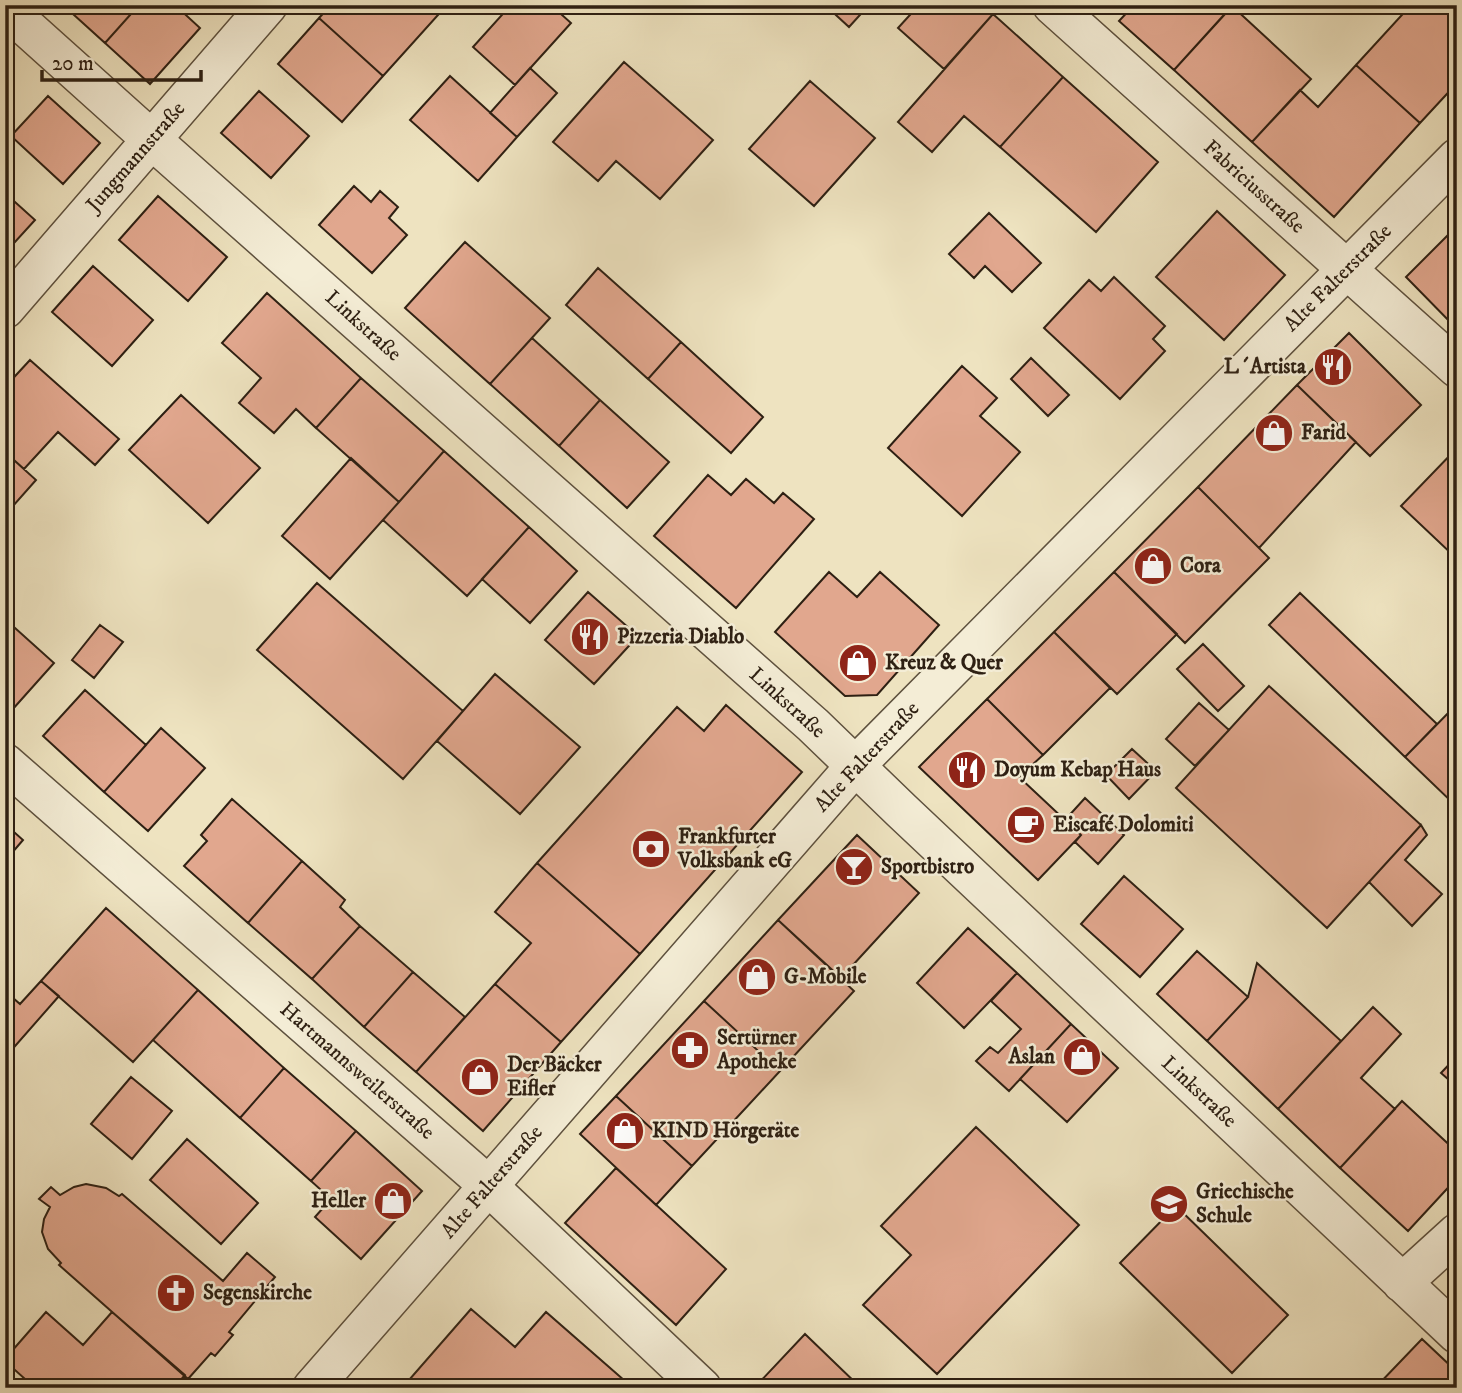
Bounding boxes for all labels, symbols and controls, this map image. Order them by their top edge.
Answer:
scale bar [42,38,201,82]
text: 20 m [52,51,94,77]
street label: Jungmannstraße [80,96,191,219]
street label: Fabriciusstraße [1198,135,1310,240]
street label: Alte Falterstraße [1279,218,1398,337]
street label: Linkstraße [319,285,407,367]
restaurant icon: L´Artista [1312,346,1354,388]
place label: L´Artista [1224,354,1307,380]
shop icon: Farid [1253,412,1295,454]
place label: Farid [1301,420,1346,446]
shop icon: Cora [1132,545,1174,587]
place label: Cora [1180,553,1222,579]
restaurant icon: Pizzeria Diablo [569,616,611,658]
place label: Pizzeria Diablo [617,624,744,650]
shop icon: Kreuz & Quer [837,642,879,684]
place label: Kreuz & Quer [885,650,1004,676]
street label: Linkstraße [743,662,831,744]
street label: Alte Falterstraße [809,696,925,818]
restaurant icon: Doyum Kebap Haus [946,749,988,791]
place label: Doyum Kebap Haus [994,757,1161,783]
cafe icon: Eiscafé Dolomiti [1005,804,1047,846]
place label: Eiscafé Dolomiti [1053,812,1194,838]
place label: Frankfurter Volksbank eG [677,824,792,874]
bank icon: Frankfurter Volksbank eG [630,828,672,870]
bar icon: Sportbistro [833,846,875,888]
place label: Sportbistro [881,854,974,880]
shop icon: G-Mobile [736,956,778,998]
place label: G-Mobile [784,964,867,990]
street label: Hartmannsweilerstraße [274,997,440,1146]
place label: Sertürner Apotheke [716,1025,798,1075]
pharmacy icon: Sertürner Apotheke [669,1029,711,1071]
shop icon: Aslan [1061,1036,1103,1078]
place label: Aslan [1007,1044,1056,1070]
street label: Linkstraße [1156,1051,1242,1134]
place label: Der Bäcker Eifler [507,1052,603,1102]
shop icon: Der Bäcker Eifler [459,1056,501,1098]
shop icon: KIND Hörgeräte [604,1110,646,1152]
place label: KIND Hörgeräte [652,1118,799,1144]
street label: Alte Falterstraße [436,1120,549,1244]
place label: Griechische Schule [1196,1179,1294,1229]
shop icon: Heller [372,1180,414,1222]
school or university icon: Griechische Schule [1148,1183,1190,1225]
place label: Heller [311,1188,367,1214]
church icon: Segenskirche [155,1272,197,1314]
place label: Segenskirche [203,1280,312,1306]

